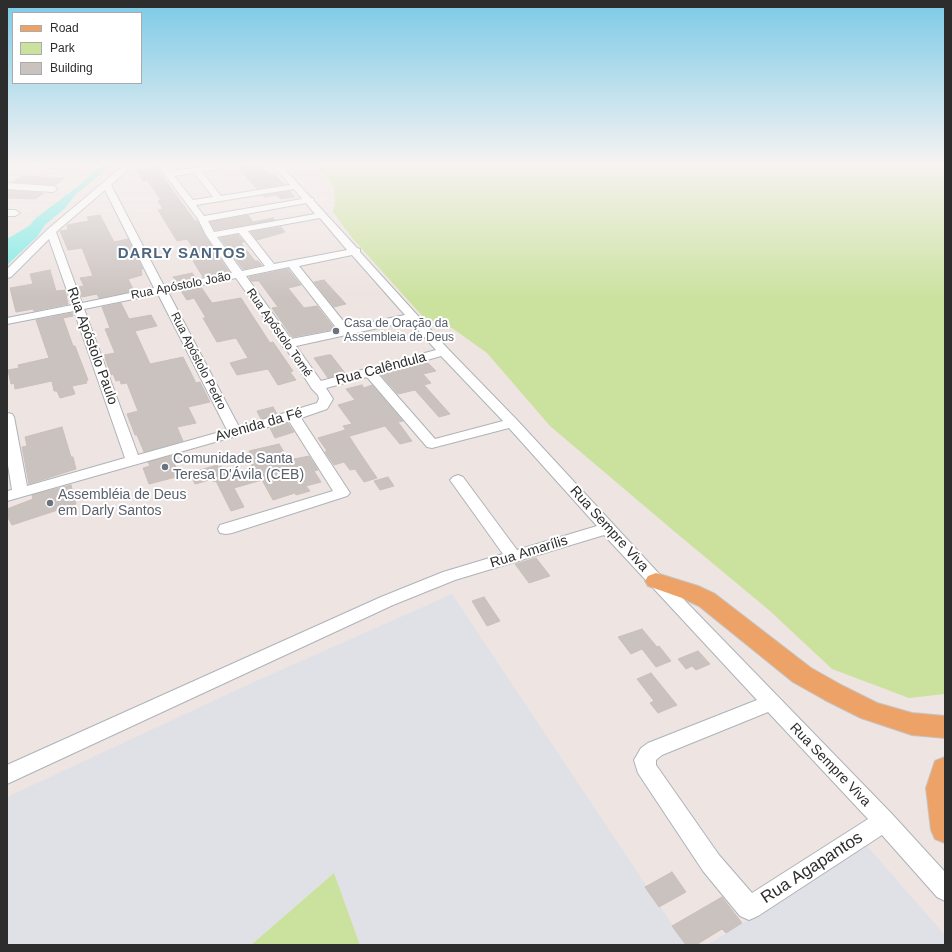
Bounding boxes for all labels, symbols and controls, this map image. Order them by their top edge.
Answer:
legend [12,12,142,84]
text: Road [50,21,79,35]
text: Park [50,41,75,55]
text: Building [50,61,93,75]
district label: DARLY SANTOS [118,245,246,263]
street label: Rua Apóstolo João [130,269,232,303]
street label: Rua Apóstolo Paulo [63,285,121,407]
street label: Rua Apóstolo Tomé [243,286,315,380]
street label: Rua Apóstolo Pedro [167,310,229,412]
place label: Casa de Oração da Assembleia de Deus [344,317,454,345]
marker: Casa de Oração da Assembleia de Deus [331,326,341,336]
street label: Rua Calêndula [334,349,428,389]
street label: Avenida da Fé [213,405,305,445]
place label: Comunidade Santa Teresa D'Ávila (CEB) [173,451,304,484]
marker: Comunidade Santa Teresa D'Ávila (CEB) [160,462,170,472]
street label: Rua Sempre Viva [566,483,652,575]
place label: Assembléia de Deus em Darly Santos [58,487,186,520]
marker: Assembléia de Deus em Darly Santos [45,498,55,508]
street label: Rua Amarílis [488,532,570,572]
street label: Rua Sempre Viva [786,720,874,810]
street label: Rua Agapantos [757,828,867,908]

